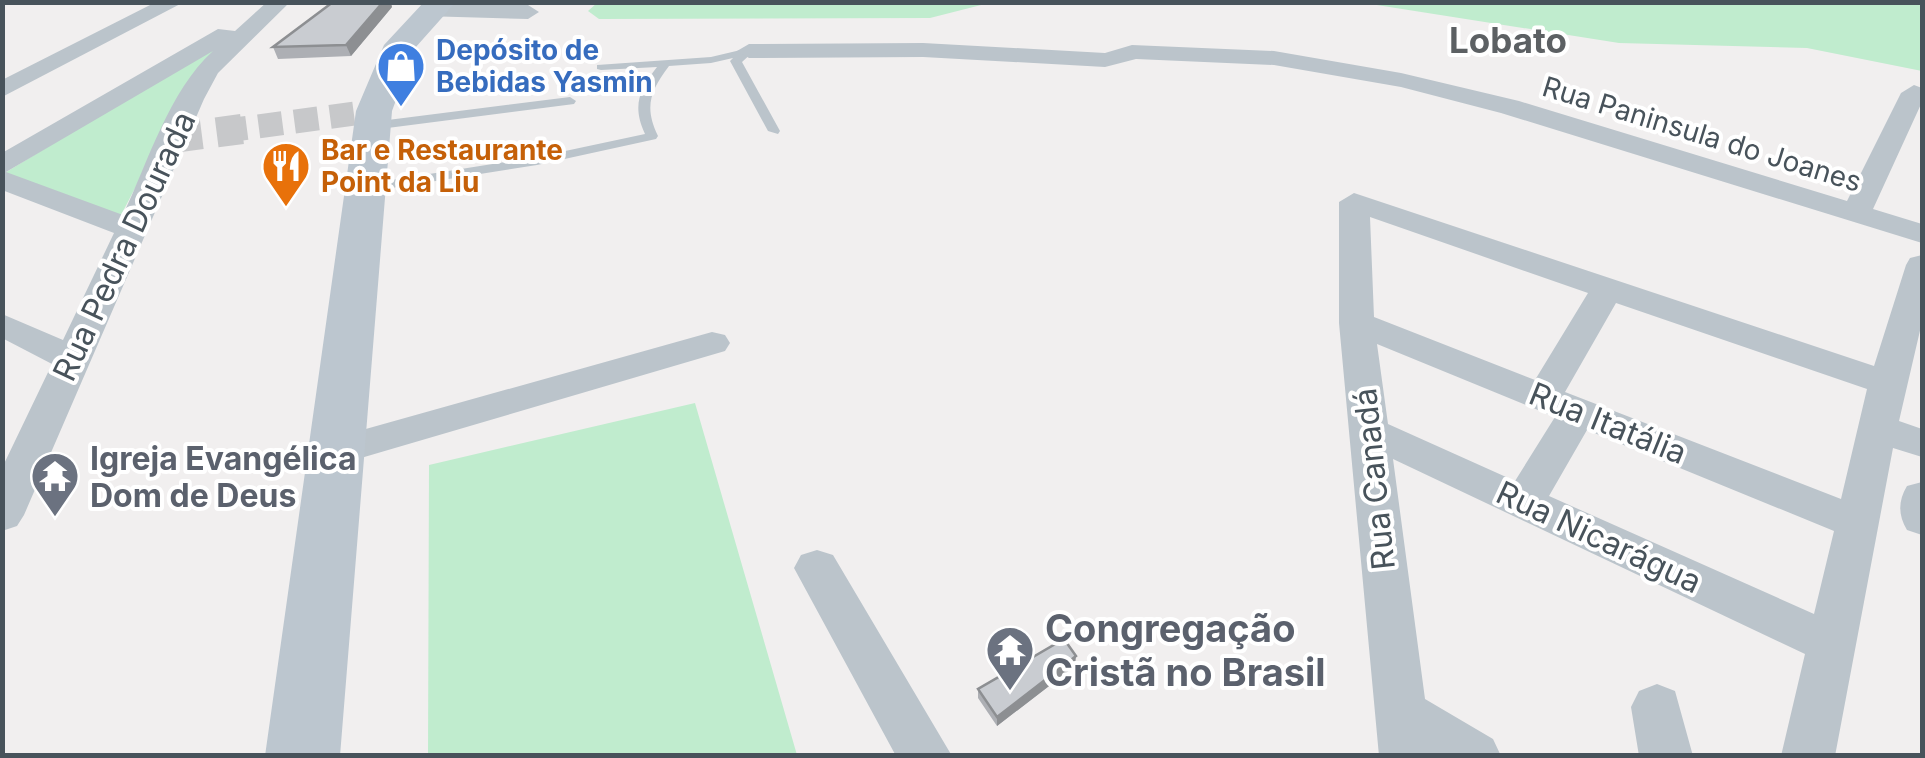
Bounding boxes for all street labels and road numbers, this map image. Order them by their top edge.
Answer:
street label: Rua Paninsula do Joanes [1538,69,1866,199]
street label: Rua Pedra Dourada [44,105,204,387]
street label: Rua Itatália [1524,374,1692,472]
street label: Rua Canadá [1345,386,1403,572]
street label: Rua Nicarágua [1490,473,1708,601]

